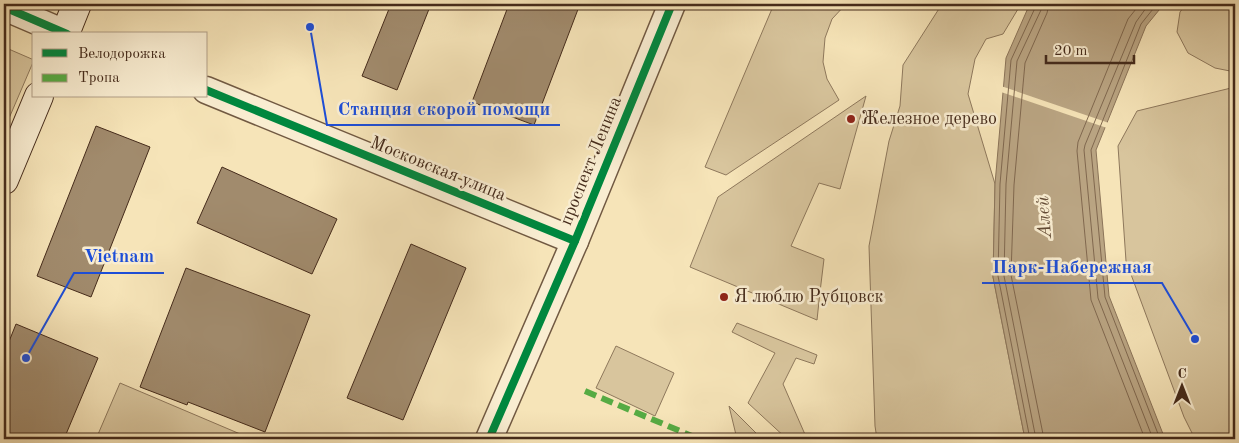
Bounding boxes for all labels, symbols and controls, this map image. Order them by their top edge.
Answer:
legend [32,32,208,98]
scale bar [1046,32,1134,64]
text: 20 m [1054,44,1088,59]
text: Велодорожка [78,47,166,62]
text: Тропа [78,71,120,86]
callout: Станция скорой помощи [327,91,560,125]
street label: проспект Ленина [557,94,625,228]
text: Станция скорой помощи [338,101,550,120]
place label: Железное дерево [861,110,997,128]
marker: Железное дерево [845,113,857,125]
street label: Московская улица [368,134,509,204]
water label: Алей [1034,195,1056,240]
callout: Vietnam [74,239,164,273]
text: Vietnam [84,248,154,267]
callout: Парк-Набережная [982,249,1162,283]
text: Парк-Набережная [992,259,1152,278]
place label: Я люблю Рубцовск [734,288,884,306]
marker: Я люблю Рубцовск [718,291,730,303]
north arrow [1156,360,1206,410]
text: С [1177,367,1187,381]

